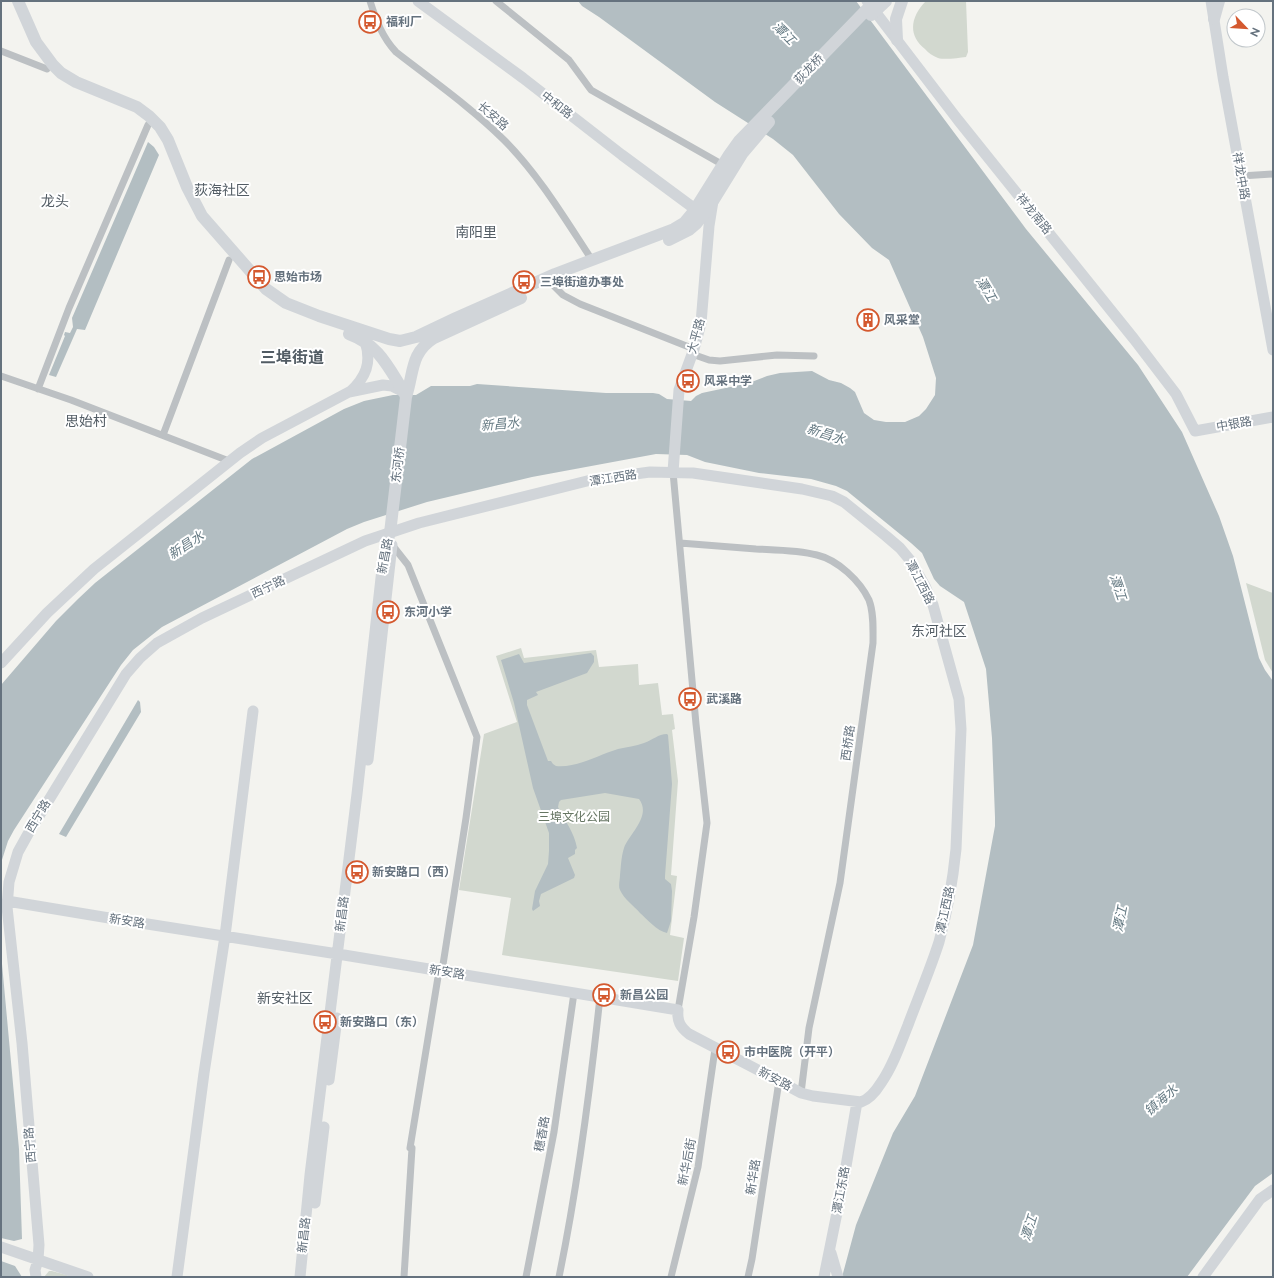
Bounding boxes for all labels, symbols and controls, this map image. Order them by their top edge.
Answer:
north arrow [1226,8,1266,48]
bus stop icon: 福利厂 [357,9,383,35]
place label: 福利厂 [386,15,422,29]
water label: 潭江 [769,18,800,49]
text: N [1247,25,1262,39]
street label: 荻龙桥 [791,51,827,87]
street label: 中和路 [539,88,575,122]
street label: 长安路 [475,99,511,133]
street label: 祥龙中路 [1230,151,1252,201]
district label: 荻海社区 [194,182,250,198]
street label: 祥龙南路 [1013,191,1055,237]
district label: 龙头 [41,193,69,209]
district label: 南阳里 [455,224,497,240]
bus stop icon: 思始市场 [246,264,272,290]
bus stop icon: 三埠街道办事处 [511,269,537,295]
place label: 思始市场 [274,270,322,284]
water label: 潭江 [973,274,1000,306]
place label: 三埠街道办事处 [540,275,624,289]
building icon: 风采堂 [855,307,881,333]
place label: 风采堂 [884,313,920,327]
street label: 大平路 [685,317,707,355]
district label: 三埠街道 [260,348,324,367]
bus stop icon: 风采中学 [675,368,701,394]
place label: 风采中学 [704,374,752,388]
district label: 思始村 [65,413,107,429]
street label: 中银路 [1215,414,1253,434]
water label: 新昌水 [480,415,521,433]
water label: 新昌水 [805,421,848,447]
street label: 东河桥 [389,446,407,484]
street label: 潭江西路 [588,467,638,489]
water label: 新昌水 [166,528,207,562]
street label: 新昌路 [375,537,395,575]
street label: 潭江西路 [903,557,937,607]
water label: 潭江 [1107,572,1130,604]
street label: 西宁路 [249,573,287,601]
bus stop icon: 东河小学 [375,599,401,625]
place label: 东河小学 [404,605,452,619]
district label: 东河社区 [911,623,967,639]
bus stop icon: 武溪路 [677,686,703,712]
place label: 武溪路 [706,692,742,706]
street label: 西桥路 [839,724,857,762]
street label: 西宁路 [23,797,53,835]
park label: 三埠文化公园 [538,810,610,824]
bus stop icon: 新安路口（西） [344,859,370,885]
place label: 新安路口（西） [372,865,456,879]
street label: 潭江西路 [933,885,957,935]
street label: 新昌路 [333,895,351,933]
water label: 潭江 [1110,903,1130,933]
street label: 新安路 [108,911,146,931]
street label: 新安路 [428,962,466,982]
bus stop icon: 新昌公园 [591,982,617,1008]
place label: 新昌公园 [620,988,668,1002]
district label: 新安社区 [257,990,313,1006]
bus stop icon: 新安路口（东） [312,1009,338,1035]
place label: 新安路口（东） [340,1015,424,1029]
bus stop icon: 市中医院（开平） [715,1039,741,1065]
place label: 市中医院（开平） [744,1045,840,1059]
street label: 新安路 [756,1064,794,1094]
water label: 镇海水 [1141,1081,1181,1118]
street label: 穗香路 [532,1115,552,1153]
street label: 西宁路 [21,1126,39,1164]
street label: 新华后街 [676,1137,698,1187]
street label: 新华路 [743,1158,763,1196]
street label: 潭江东路 [830,1165,852,1215]
water label: 潭江 [1018,1211,1041,1243]
street label: 新昌路 [295,1216,313,1254]

